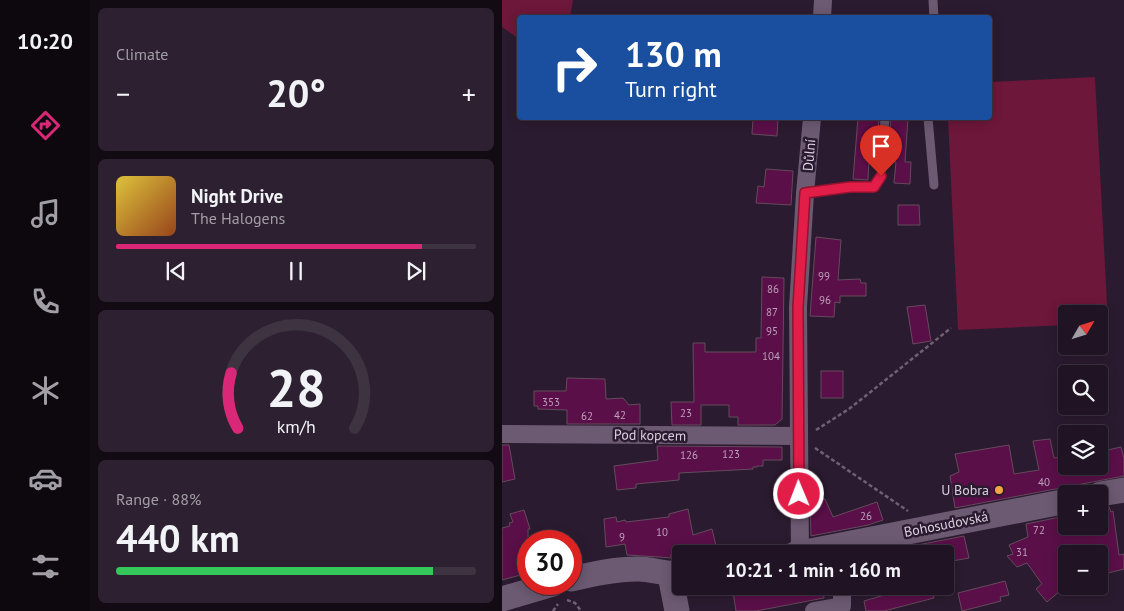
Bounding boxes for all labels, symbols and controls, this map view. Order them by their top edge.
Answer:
text: 10:20 [17,27,73,55]
text: 130 m [625,31,722,77]
icon: right [542,35,607,100]
text: Climate [116,44,168,64]
text: 20° [266,68,326,117]
text: − [116,75,130,112]
text: + [462,75,476,112]
text: Turn right [625,75,717,103]
icon: directions [28,108,63,143]
pin [860,125,902,176]
icon: arrive [867,132,895,160]
street label: Důlní [799,138,819,172]
text: Night Drive [191,184,283,208]
icon: music [28,196,63,231]
text: The Halogens [191,208,285,228]
icon: previous [162,257,190,285]
icon: pause [282,257,310,285]
icon: next [402,257,430,285]
house number: 99 [818,269,830,283]
house number: 86 [767,282,779,296]
icon: phone [28,284,63,319]
house number: 96 [819,293,831,307]
house number: 87 [766,305,778,319]
north arrow [1058,305,1108,355]
map controls [1058,305,1108,595]
house number: 95 [766,324,778,338]
house number: 104 [762,349,780,363]
text: 28 [267,354,325,421]
button: search [1058,365,1108,415]
icon: climate [28,373,63,408]
house number: 353 [542,395,560,409]
house number: 23 [680,406,692,420]
house number: 42 [614,408,626,422]
house number: 62 [581,409,593,423]
text: km/h [276,415,316,438]
street label: Pod kopcem [614,425,686,445]
button: layers [1058,425,1108,475]
house number: 123 [722,447,740,461]
house number: 126 [680,448,698,462]
icon: car [28,461,63,496]
position arrow [772,467,824,519]
house number: 40 [1038,475,1050,489]
place label: U Bobra [941,481,989,499]
marker: U Bobra [993,484,1005,496]
button: + [1058,485,1108,535]
text: Range · 88% [116,489,201,509]
street label: Bohosudovská [902,507,990,541]
house number: 26 [860,509,872,523]
text: 440 km [116,513,240,562]
house number: 72 [1033,523,1045,537]
house number: 10 [656,525,668,539]
speed limit sign: 30 [517,530,582,595]
house number: 9 [619,530,625,544]
house number: 31 [1016,545,1028,559]
button: − [1058,545,1108,595]
icon: filters [28,549,63,584]
text: 10:21 · 1 min · 160 m [725,558,901,582]

